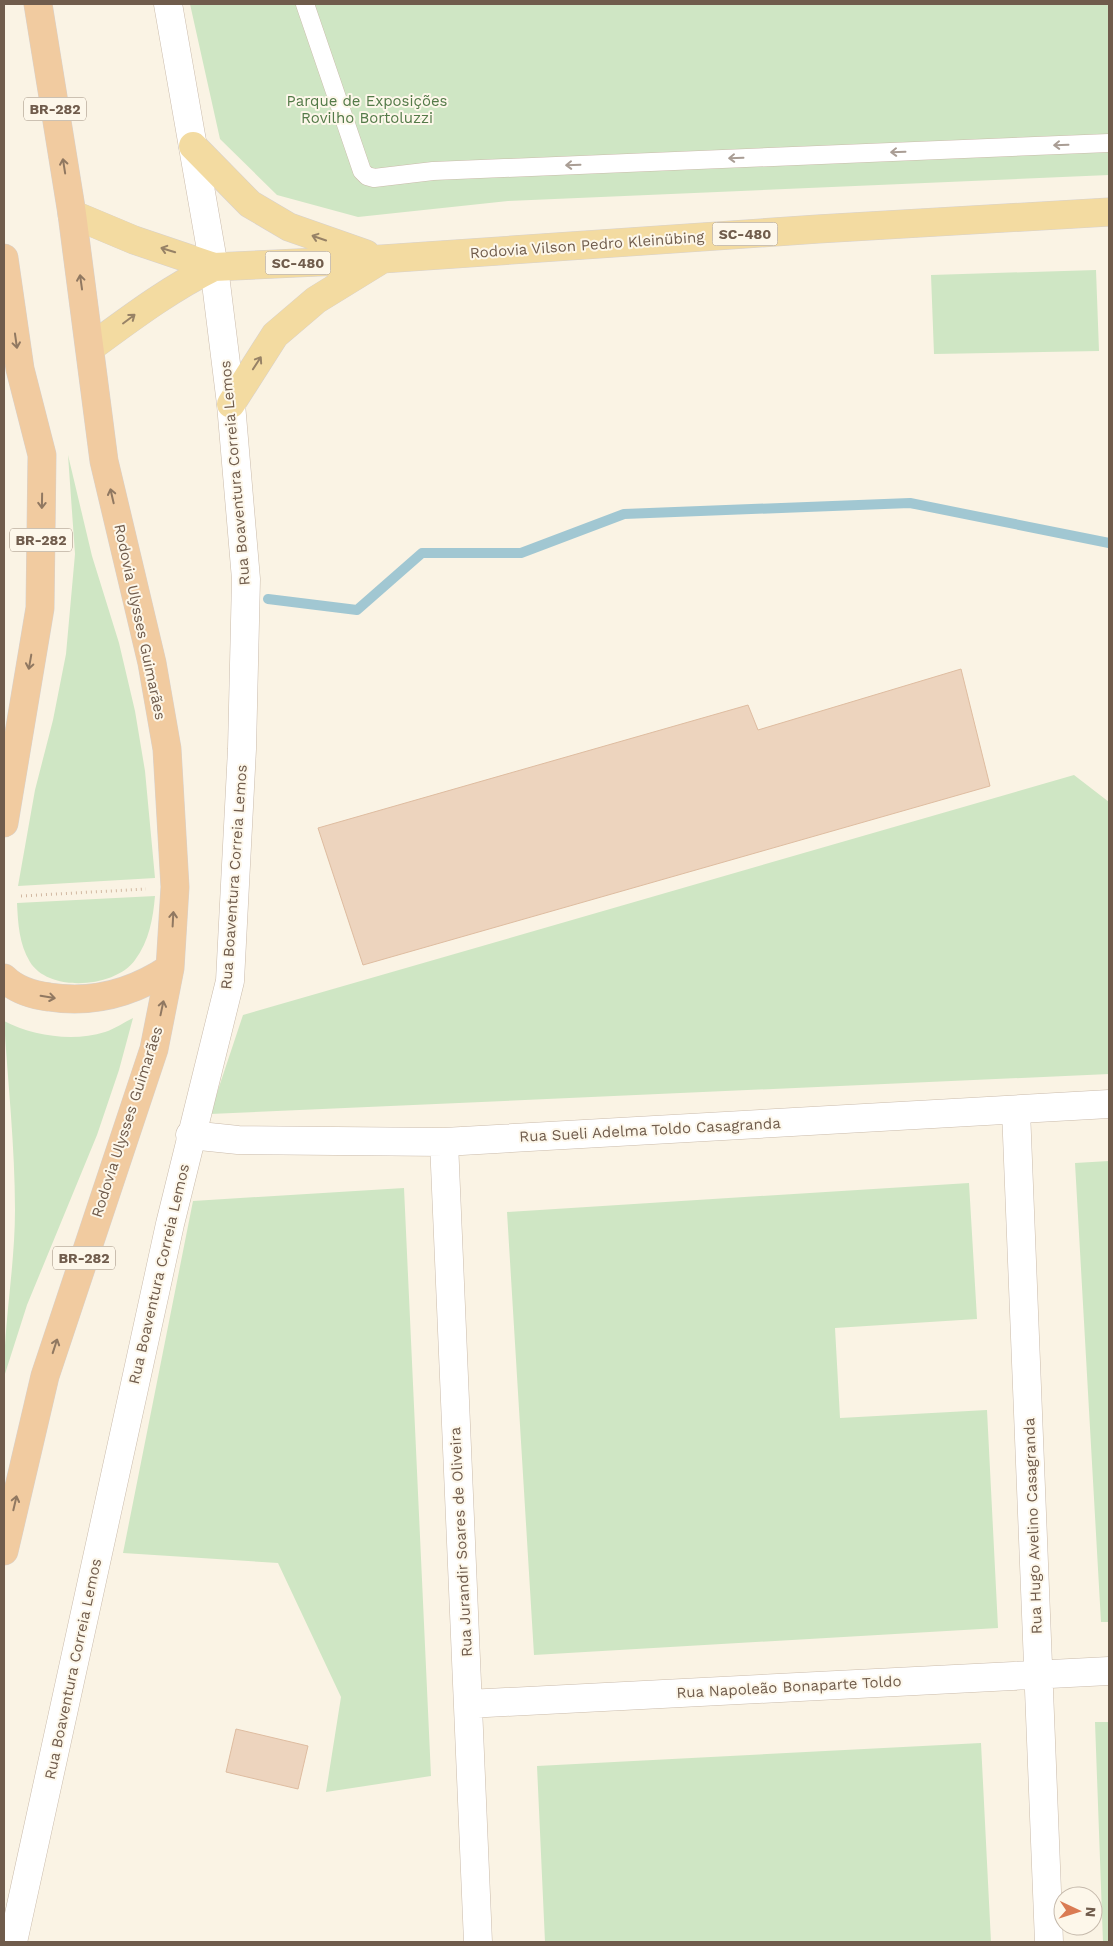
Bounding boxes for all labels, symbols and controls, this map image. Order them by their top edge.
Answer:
park label: Parque de Exposições Rovilho Bortoluzzi [287,92,448,127]
road number: BR-282 [24,98,86,120]
one-way arrow [1053,141,1069,150]
one-way arrow [890,147,906,157]
one-way arrow [728,154,744,163]
one-way arrow [59,159,69,175]
one-way arrow [566,161,582,170]
road number: SC-480 [712,222,778,245]
street label: Rodovia Vilson Pedro Kleinübing [469,228,705,262]
one-way arrow [312,233,327,242]
one-way arrow [161,245,177,255]
road number: SC-480 [266,252,330,274]
one-way arrow [76,275,86,291]
one-way arrow [122,314,136,324]
one-way arrow [11,333,21,349]
one-way arrow [252,356,262,370]
street label: Rua Boaventura Correia Lemos [216,360,254,586]
one-way arrow [107,488,116,504]
one-way arrow [37,492,46,508]
street label: Rodovia Ulysses Guimarães [110,522,170,722]
road number: BR-282 [10,528,72,552]
one-way arrow [25,654,35,670]
street label: Rua Boaventura Correia Lemos [217,764,251,990]
one-way arrow [169,911,178,927]
one-way arrow [39,992,55,1002]
one-way arrow [158,1000,167,1016]
street label: Rodovia Ulysses Guimarães [88,1024,166,1220]
street label: Rua Sueli Adelma Toldo Casagranda [519,1114,782,1146]
street label: Rua Boaventura Correia Lemos [125,1162,193,1386]
road number: BR-282 [53,1246,115,1270]
one-way arrow [51,1339,60,1354]
street label: Rua Hugo Avelino Casagranda [1020,1417,1046,1635]
street label: Rua Jurandir Soares de Oliveira [446,1426,476,1657]
one-way arrow [11,1496,20,1512]
street label: Rua Boaventura Correia Lemos [41,1557,105,1781]
street label: Rua Napoleão Bonaparte Toldo [676,1672,902,1702]
north arrow [1053,1886,1103,1936]
text: N [1083,1906,1099,1918]

